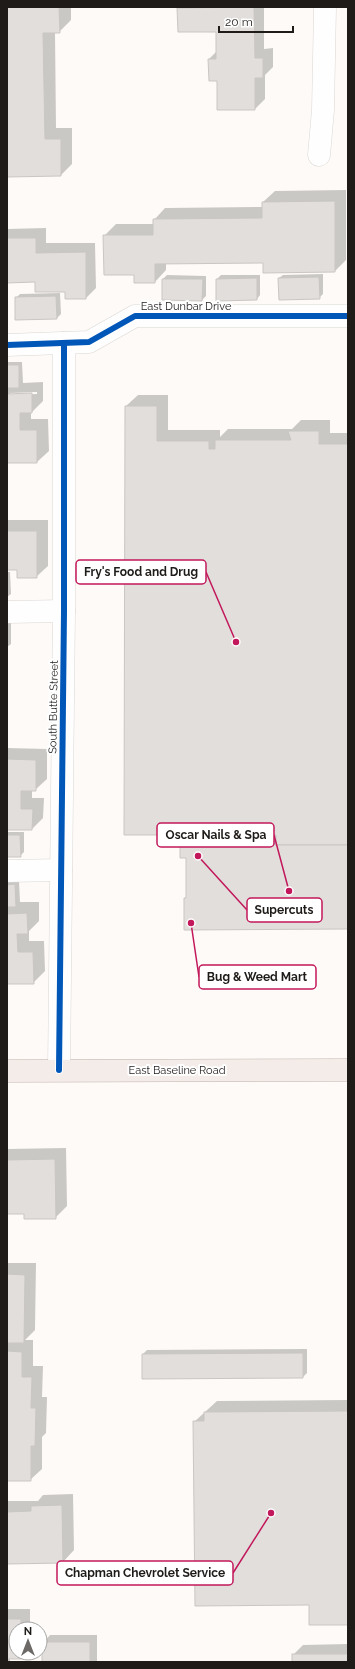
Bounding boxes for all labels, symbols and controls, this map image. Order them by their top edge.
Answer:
scale bar [219,8,293,34]
text: 20 m [225,15,253,29]
street label: East Dunbar Drive [141,300,232,313]
callout: Fry's Food and Drug [76,560,206,584]
text: Fry's Food and Drug [84,565,198,579]
street label: South Butte Street [46,660,61,754]
callout: Oscar Nails & Spa [157,823,274,847]
text: Oscar Nails & Spa [166,828,266,842]
callout: Supercuts [247,898,322,922]
text: Supercuts [255,903,313,917]
callout: Bug & Weed Mart [199,965,316,989]
text: Bug & Weed Mart [207,970,308,984]
street label: East Baseline Road [128,1064,226,1077]
callout: Chapman Chevrolet Service [57,1561,233,1585]
text: Chapman Chevrolet Service [65,1566,225,1580]
north arrow [8,1621,48,1661]
text: N [24,1625,32,1638]

